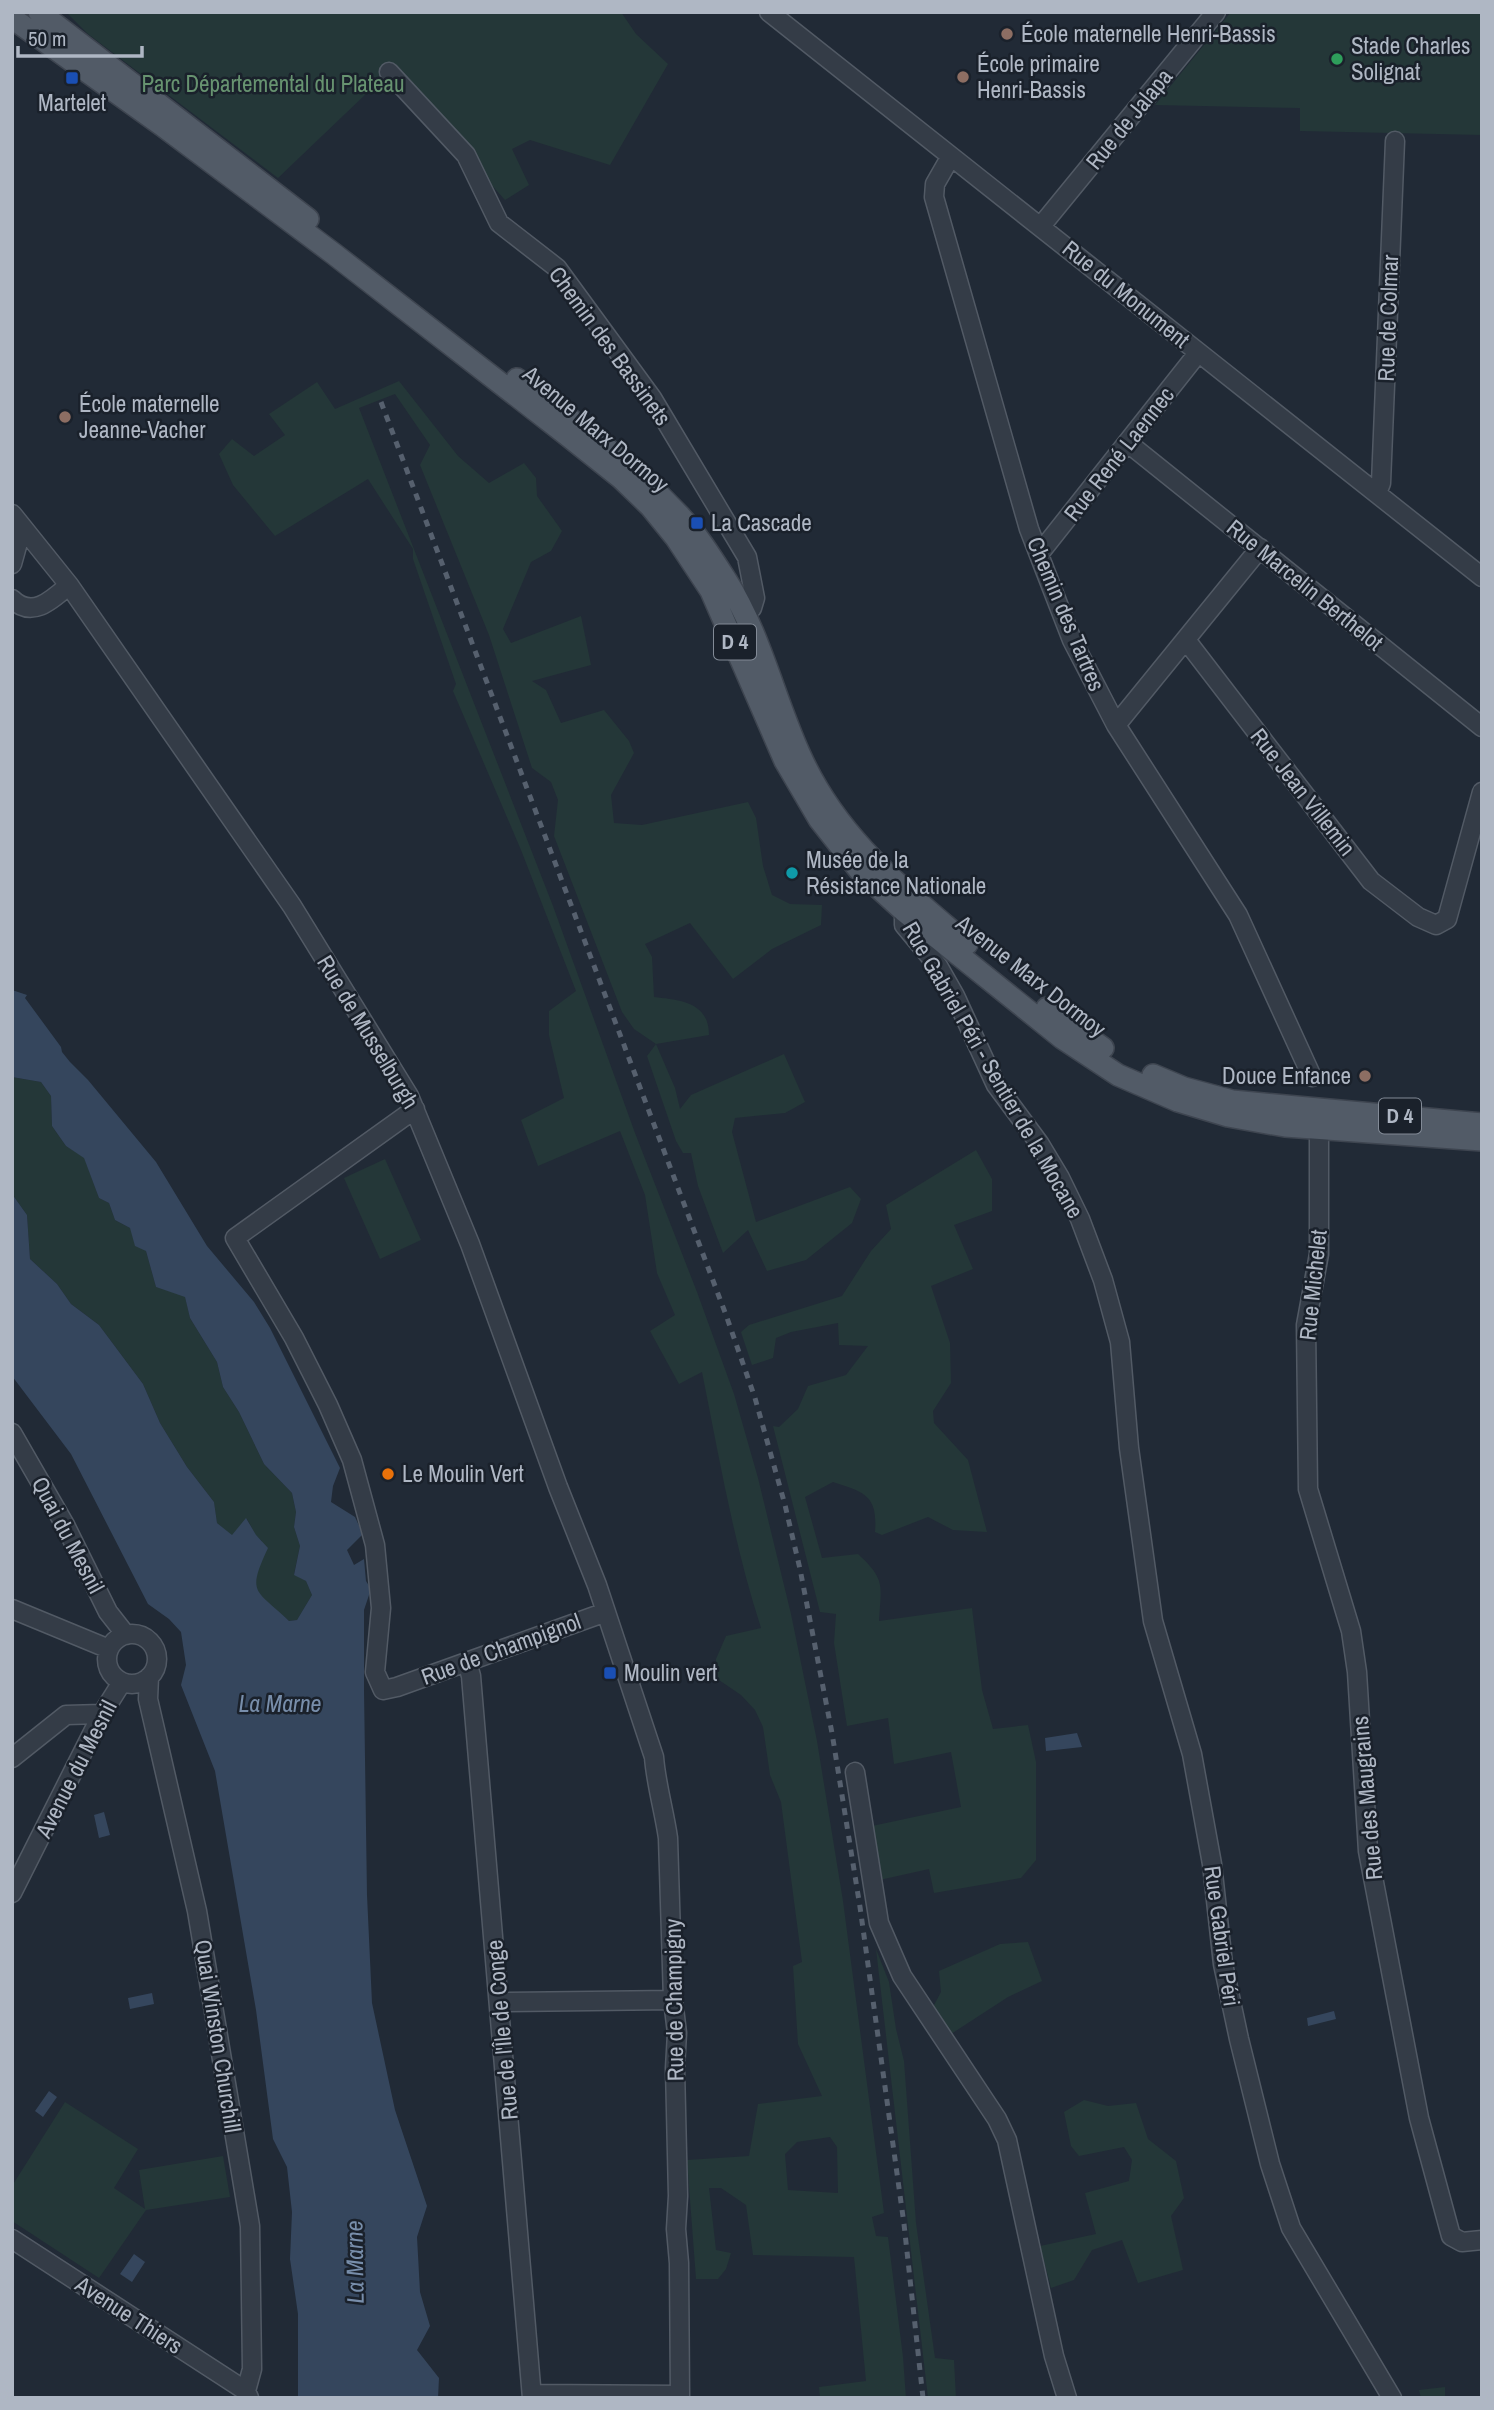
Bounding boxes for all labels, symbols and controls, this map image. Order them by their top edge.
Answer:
scale bar [18,14,142,58]
place label: École maternelle Henri-Bassis [1021,18,1276,49]
text: 50 m [28,24,66,53]
marker: École maternelle Henri-Bassis [999,26,1015,42]
place label: Stade Charles Solignat [1351,30,1471,87]
place label: École primaire Henri-Bassis [977,48,1100,105]
marker: Stade Charles Solignat [1329,51,1345,67]
street label: Rue de Jalapa [1078,61,1179,176]
park label: Parc Départemental du Plateau [141,68,405,99]
marker: École primaire Henri-Bassis [955,69,971,85]
marker: Martelet [64,70,80,86]
place label: Martelet [38,87,106,118]
street label: Rue du Monument [1056,233,1196,354]
street label: Rue de Colmar [1370,253,1405,382]
street label: Chemin des Bassinets [542,260,679,432]
street label: Avenue Marx Dormoy [516,358,676,499]
street label: Rue René Laennec [1056,380,1181,527]
place label: École maternelle Jeanne-Vacher [79,388,219,445]
marker: École maternelle Jeanne-Vacher [57,409,73,425]
place label: La Cascade [711,507,812,538]
street label: Rue Marcelin Berthelot [1221,512,1390,657]
marker: La Cascade [689,515,705,531]
street label: Chemin des Tartres [1020,532,1113,696]
road number: D 4 [714,624,756,660]
street label: Rue Jean Villemin [1244,722,1363,862]
place label: Musée de la Résistance Nationale [806,844,986,901]
marker: Musée de la Résistance Nationale [784,865,800,881]
street label: Avenue Marx Dormoy [949,907,1113,1044]
street label: Rue Gabriel Péri - Sentier de la Mocane [896,916,1091,1224]
street label: Rue de Musselburgh [310,949,427,1114]
place label: Douce Enfance [1222,1060,1351,1091]
marker: Douce Enfance [1357,1068,1373,1084]
road number: D 4 [1379,1098,1421,1134]
street label: Rue Michelet [1291,1228,1334,1342]
place label: Le Moulin Vert [402,1458,524,1489]
marker: Le Moulin Vert [380,1466,396,1482]
street label: Quai du Mesnil [25,1471,112,1599]
street label: Rue de Champignol [417,1605,585,1692]
place label: Moulin vert [624,1657,717,1688]
marker: Moulin vert [602,1665,618,1681]
water label: La Marne [238,1687,322,1719]
street label: Avenue du Mesnil [27,1695,124,1844]
street label: Rue des Maugrains [1344,1715,1389,1881]
street label: Rue Gabriel Péri [1197,1864,1248,2008]
street label: Rue de Champigny [657,1918,690,2082]
street label: Quai Winston Churchill [188,1937,249,2135]
street label: Rue de l'Île de Conge [478,1939,525,2121]
water label: La Marne [337,2220,371,2304]
street label: Avenue Thiers [69,2268,189,2361]

